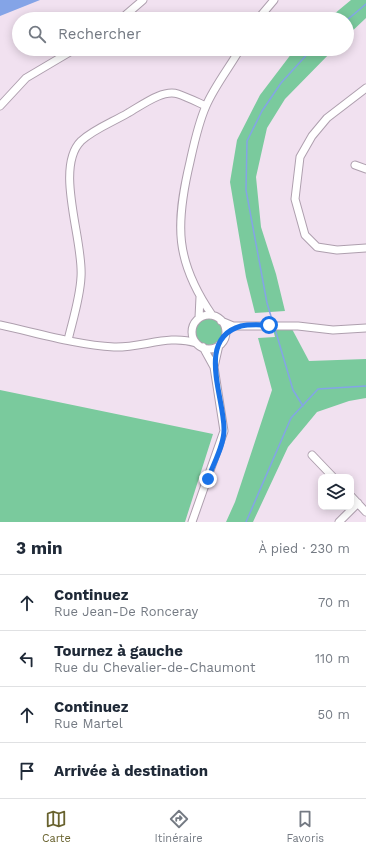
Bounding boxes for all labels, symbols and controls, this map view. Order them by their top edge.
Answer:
search box [12,12,354,56]
icon: search [26,23,48,45]
text: Rechercher [58,25,141,43]
route start [260,316,278,334]
route end [199,470,217,488]
map controls [318,474,354,510]
button: layers [318,474,354,510]
text: 3 min [16,538,62,558]
text: À pied · 230 m [258,541,350,556]
text: Continuez [54,586,128,604]
icon: ahead [16,592,38,614]
text: 70 m [318,595,350,610]
text: Rue Jean-De Ronceray [54,604,198,619]
text: Tournez à gauche [54,642,183,660]
icon: left [16,648,38,670]
text: 110 m [315,651,350,666]
text: Rue du Chevalier-de-Chaumont [54,660,255,675]
text: Continuez [54,698,128,716]
icon: ahead [16,704,38,726]
text: 50 m [318,707,350,722]
text: Rue Martel [54,716,123,731]
icon: arrive [16,760,38,782]
text: Arrivée à destination [54,762,208,780]
tab: Carte [42,808,71,845]
tab: Itinéraire [155,808,203,845]
tab: Favoris [286,808,324,845]

